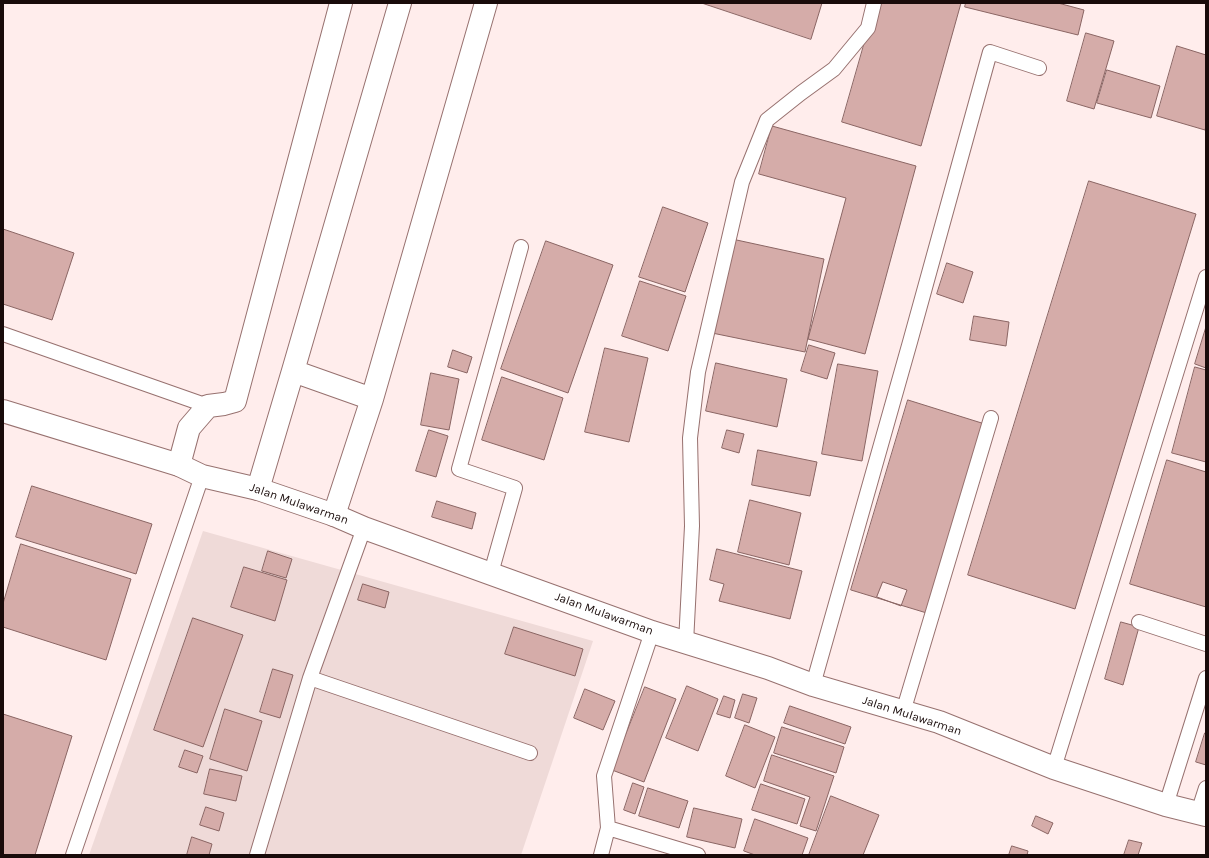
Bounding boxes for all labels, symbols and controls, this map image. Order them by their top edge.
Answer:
street label: Jalan Mulawarman [248,480,350,528]
street label: Jalan Mulawarman [553,590,655,638]
street label: Jalan Mulawarman [861,693,963,739]

